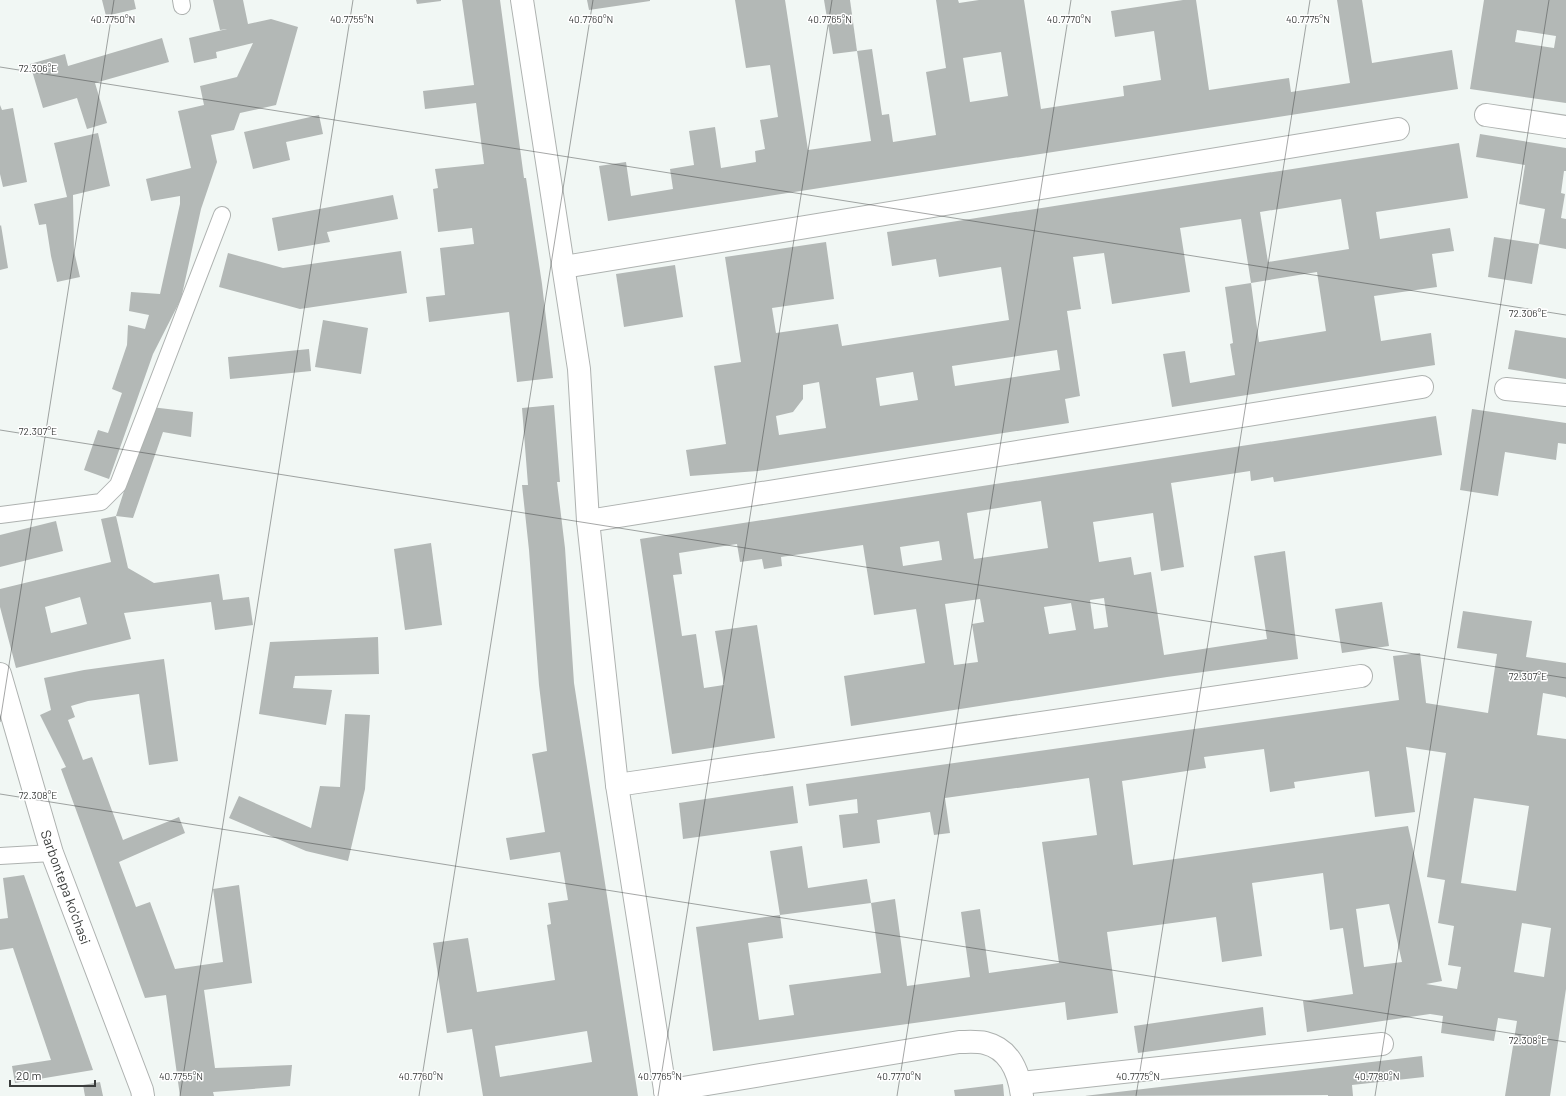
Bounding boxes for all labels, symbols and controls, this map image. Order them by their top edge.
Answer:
text: 40.7750°N [91,13,135,25]
text: 40.7755°N [330,13,374,25]
text: 40.7760°N [569,13,613,25]
text: 40.7765°N [808,13,852,25]
text: 40.7770°N [1047,13,1091,25]
text: 40.7775°N [1286,13,1330,25]
text: 72.306°E [19,62,57,74]
text: 72.306°E [1509,307,1547,319]
text: 72.307°E [19,425,57,437]
text: 72.307°E [1509,670,1547,682]
text: 72.308°E [19,789,57,801]
street label: Sarbontepa ko'chasi [37,827,95,947]
text: 72.308°E [1509,1034,1547,1046]
scale bar [10,1062,95,1088]
text: 20 m [16,1068,42,1082]
text: 40.7755°N [159,1070,203,1082]
text: 40.7760°N [399,1070,443,1082]
text: 40.7765°N [638,1070,682,1082]
text: 40.7770°N [877,1070,921,1082]
text: 40.7775°N [1116,1070,1160,1082]
text: 40.7780°N [1355,1070,1399,1082]

